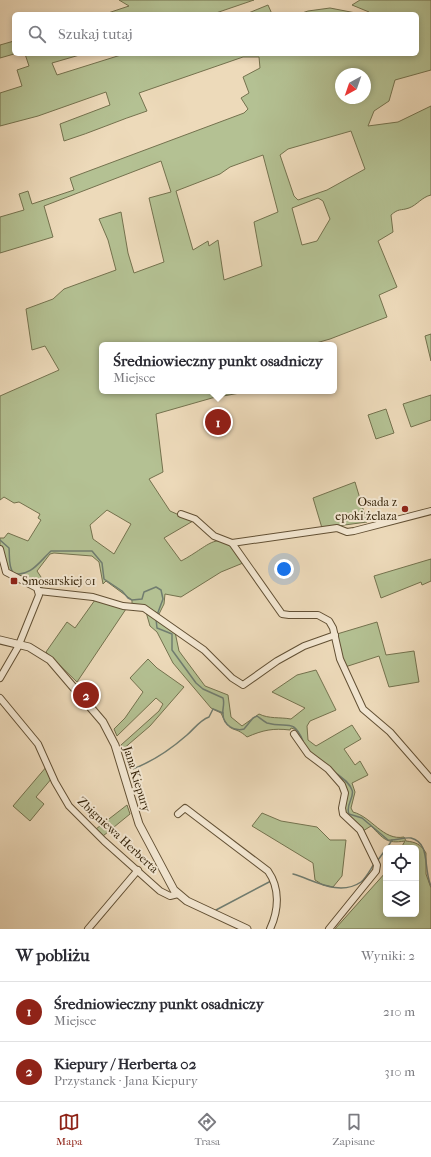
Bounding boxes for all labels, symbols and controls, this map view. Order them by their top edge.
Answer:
search box [12,12,419,56]
icon: search [26,23,48,45]
text: Szukaj tutaj [58,25,132,43]
north arrow [335,68,371,104]
popup [99,342,337,394]
text: Średniowieczny punkt osadniczy [113,352,323,370]
text: Miejsce [113,370,156,385]
pin: 1 [205,407,231,437]
place label: Osada z epoki żelaza [335,495,398,523]
marker: Osada z epoki żelaza [400,504,410,514]
your location [274,559,294,579]
place label: Smosarskiej 01 [22,574,96,588]
marker: Smosarskiej 01 [9,576,19,586]
pin: 2 [73,680,99,710]
street label: Jana Kiepury [120,744,154,814]
street label: Zbigniewa Herberta [75,794,162,876]
map controls [383,845,419,917]
button: locate [383,845,419,881]
button: layers [383,881,419,917]
text: W pobliżu [16,945,90,965]
text: Wyniki: 2 [361,948,415,963]
text: Średniowieczny punkt osadniczy [54,995,264,1013]
text: 1 [27,1004,31,1019]
text: 210 m [383,1004,415,1019]
text: Miejsce [54,1013,96,1028]
text: Kiepury / Herberta 02 [54,1055,196,1073]
text: 2 [26,1064,32,1079]
text: 310 m [384,1064,415,1079]
text: Przystanek · Jana Kiepury [54,1073,198,1088]
tab: Mapa [56,1111,82,1148]
tab: Trasa [195,1111,220,1148]
tab: Zapisane [332,1111,375,1148]

